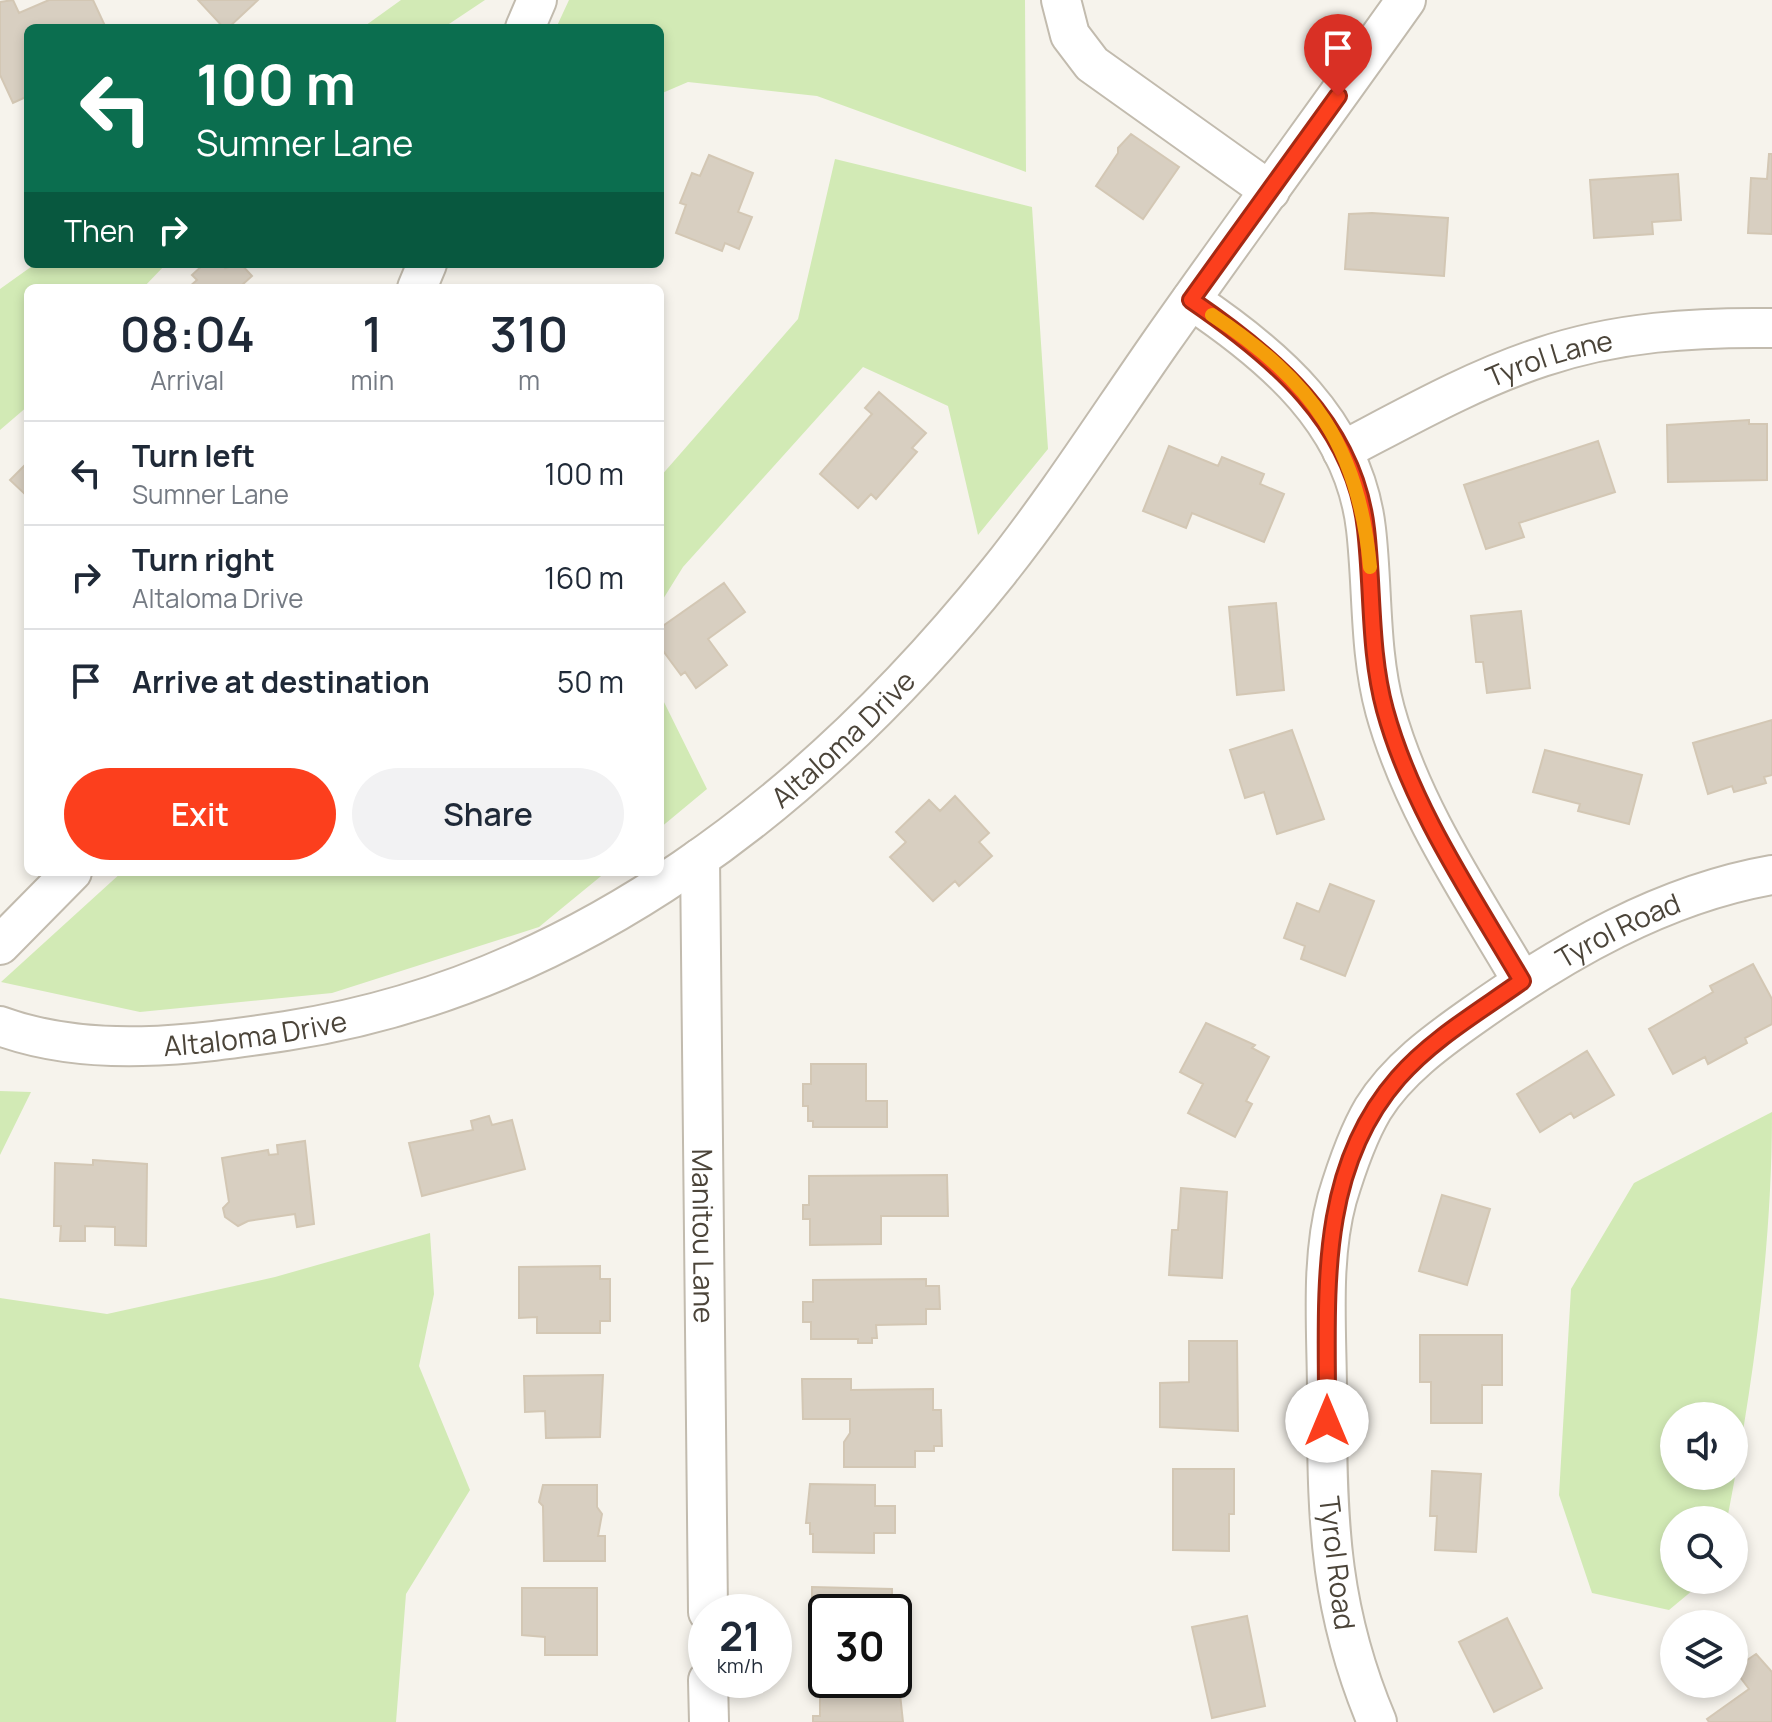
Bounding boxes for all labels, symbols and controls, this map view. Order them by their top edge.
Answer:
pin [1304,14.0,1372,96]
icon: arrive [1316,26,1360,70]
text: 100 m [196,45,356,122]
icon: left [64,56,168,160]
text: Sumner Lane [196,118,413,167]
icon: right [151,208,195,252]
text: Then [64,210,135,251]
text: 08:04 [120,301,255,366]
text: 1 [362,301,382,366]
text: 310 [490,301,568,366]
street label: Tyrol Lane [1480,320,1616,395]
text: Arrival [150,362,224,398]
text: min [351,362,394,398]
text: m [518,362,540,398]
text: Turn left [132,435,255,476]
icon: left [64,451,108,495]
text: 100 m [544,453,624,494]
text: Sumner Lane [132,476,289,512]
text: Turn right [132,539,275,580]
icon: right [64,555,108,599]
text: 160 m [544,557,624,598]
text: Altaloma Drive [132,580,303,616]
icon: arrive [64,659,108,703]
text: Arrive at destination [132,661,430,702]
text: 50 m [557,661,624,702]
street label: Altaloma Drive [762,662,923,816]
button: Exit [64,768,336,860]
button: Share [352,768,624,860]
street label: Tyrol Road [1548,883,1685,976]
street label: Altaloma Drive [162,1001,350,1064]
street label: Manitou Lane [684,1149,724,1323]
position arrow [1285,1379,1369,1463]
map controls [1660,1402,1748,1698]
button: sound [1660,1402,1748,1490]
street label: Tyrol Road [1311,1494,1365,1632]
button: search [1660,1506,1748,1594]
speed limit sign: 30 [808,1594,912,1698]
text: 21 [719,1608,761,1663]
button: layers [1660,1610,1748,1698]
text: km/h [717,1652,763,1679]

